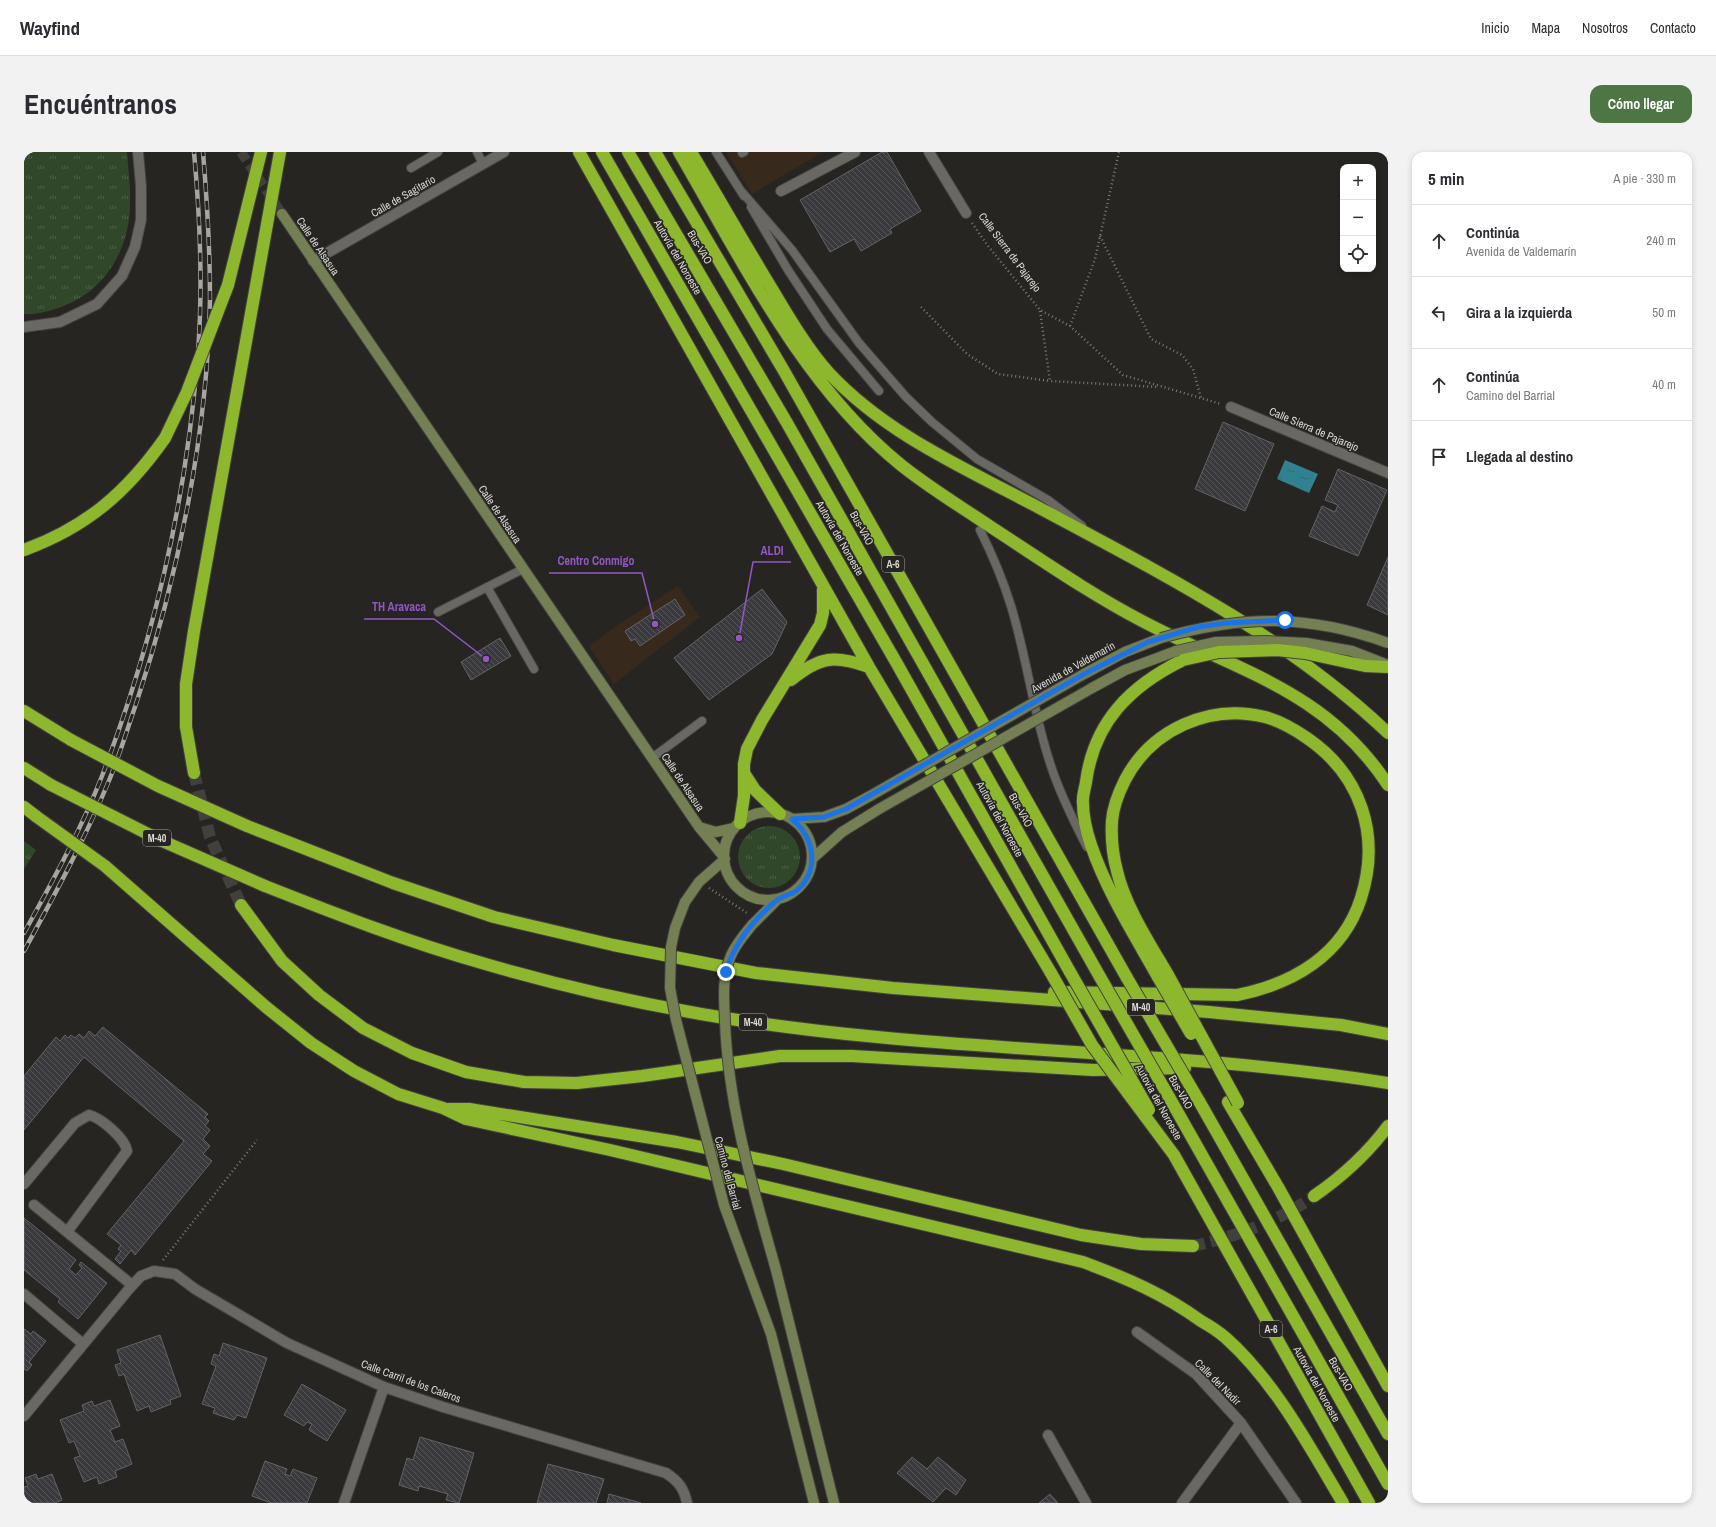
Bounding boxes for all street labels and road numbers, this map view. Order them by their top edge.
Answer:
street label: Calle de Sagitario [368,172,438,220]
street label: Calle Sierra de Pajarejo [976,210,1044,294]
street label: Calle de Alsasua [293,214,343,278]
street label: Autovía del Noroeste [650,216,705,297]
street label: Bus-VAO [684,228,716,266]
street label: Calle Sierra de Pajarejo [1267,404,1361,454]
street label: Calle de Alsasua [475,482,525,546]
street label: Autovía del Noroeste [812,497,867,578]
street label: Bus-VAO [847,508,877,548]
road number: A-6 [882,556,904,572]
street label: Avenida de Valdemarín [1028,638,1117,696]
street label: Calle de Alsasua [658,750,708,814]
street label: Autovía del Noroeste [973,778,1027,859]
street label: Bus-VAO [1006,790,1036,830]
road number: M-40 [143,830,171,846]
road number: M-40 [1127,999,1155,1015]
road number: M-40 [739,1014,767,1030]
street label: Autovía del Noroeste [1132,1061,1186,1142]
street label: Bus-VAO [1166,1072,1196,1112]
street label: Camino del Barrial [712,1135,744,1211]
road number: A-6 [1260,1321,1282,1337]
street label: Autovía del Noroeste [1290,1343,1344,1424]
street label: Bus-VAO [1326,1354,1356,1394]
street label: Calle Carril de los Caleros [359,1356,463,1406]
street label: Calle del Nadir [1192,1356,1244,1408]

